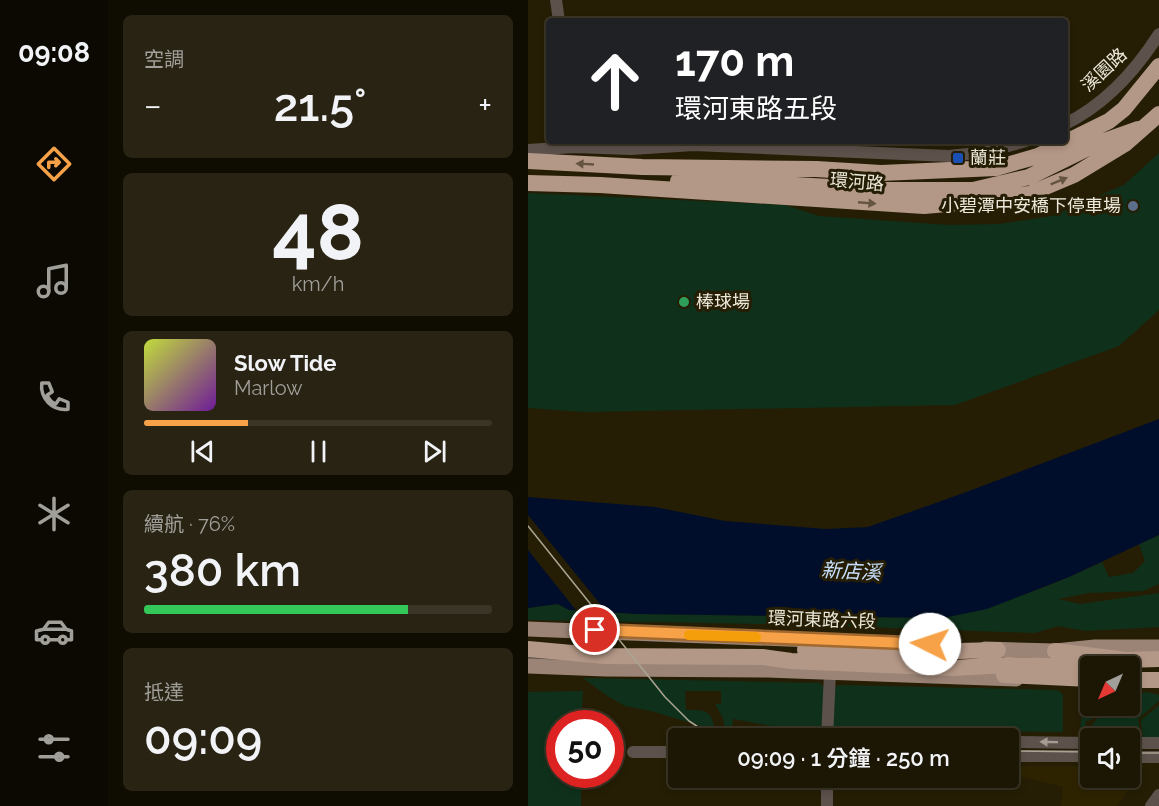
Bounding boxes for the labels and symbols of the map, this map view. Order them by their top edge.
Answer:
street label: 溪園路 [1077,44,1131,96]
place label: 蘭莊 [970,147,1006,168]
marker: 蘭莊 [951,151,965,165]
one-way arrow [576,159,595,168]
street label: 環河路 [829,169,885,194]
one-way arrow [1050,176,1068,185]
place label: 小碧潭中安橋下停車場 [941,195,1121,216]
one-way arrow [858,198,877,208]
marker: 小碧潭中安橋下停車場 [1126,199,1140,213]
place label: 棒球場 [696,291,750,312]
marker: 棒球場 [677,295,691,309]
water label: 新店溪 [820,557,885,585]
pin [569,604,620,655]
street label: 環河東路六段 [768,607,876,632]
position arrow [898,612,962,676]
north arrow [1080,656,1140,716]
speed limit sign: 50 [546,710,624,788]
one-way arrow [1040,738,1059,747]

